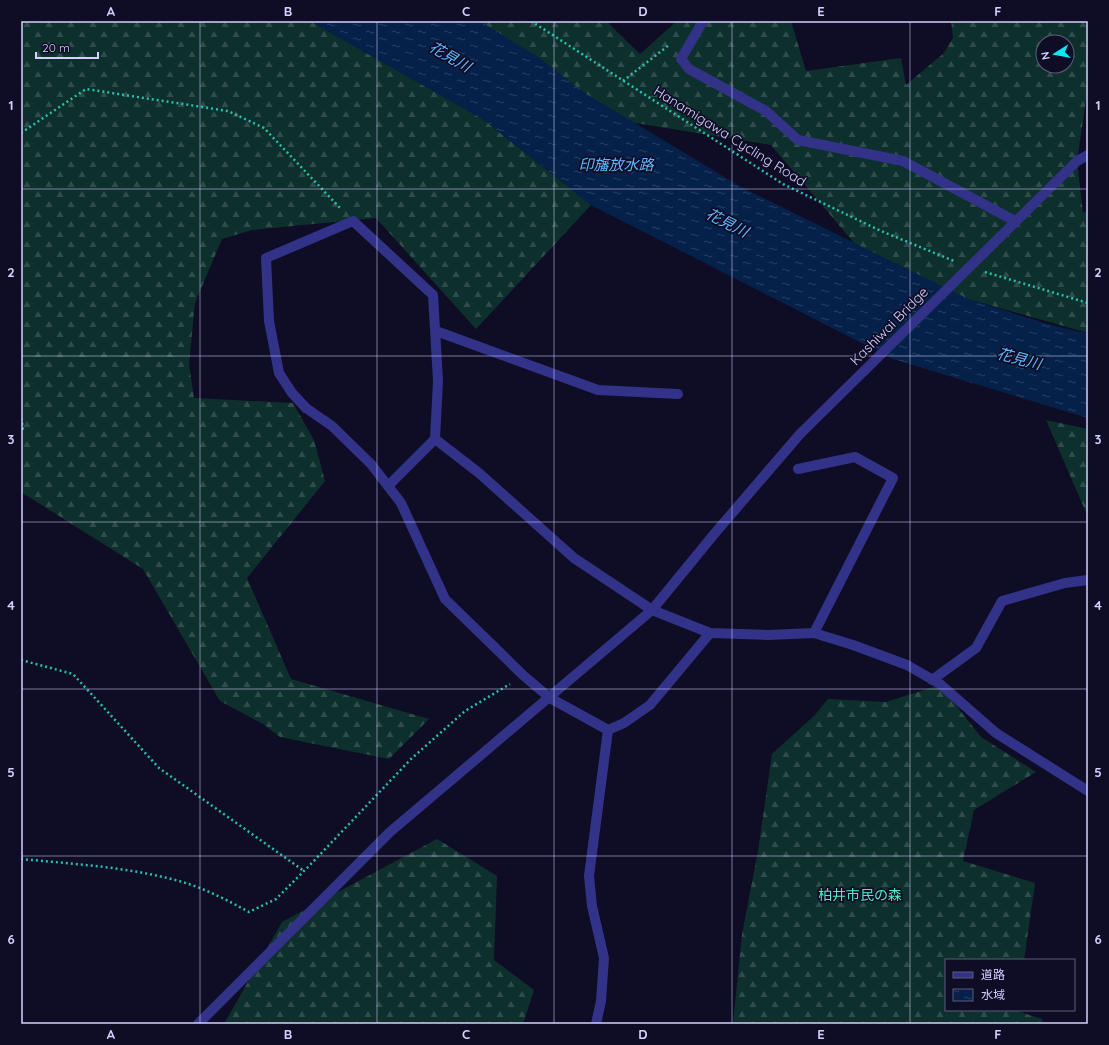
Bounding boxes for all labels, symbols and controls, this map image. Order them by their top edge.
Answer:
text: A [107,3,116,19]
text: B [284,3,292,19]
text: C [462,3,470,19]
text: D [638,3,648,19]
text: E [817,3,825,19]
text: F [994,3,1002,19]
scale bar [36,34,98,60]
north arrow [1035,34,1075,74]
water label: 花見川 [426,37,476,77]
text: 20 m [42,40,70,55]
text: N [1038,51,1053,61]
street label: Hanamigawa Cycling Road [650,82,810,190]
text: 1 [8,97,14,113]
text: 1 [1095,97,1101,113]
water label: 印旛放水路 [578,155,655,174]
water label: 花見川 [703,204,753,242]
text: 2 [7,264,15,280]
text: 2 [1094,264,1102,280]
street label: Kashiwai Bridge [846,283,932,369]
water label: 花見川 [995,344,1045,374]
text: 3 [8,431,15,447]
text: 3 [1095,431,1102,447]
text: 4 [7,597,15,613]
text: 4 [1094,597,1102,613]
text: 5 [7,764,15,780]
text: 5 [1094,764,1102,780]
park label: 柏井市民の森 [818,886,902,904]
text: 6 [7,931,15,947]
text: 6 [1094,931,1102,947]
legend [945,959,1075,1011]
text: 道路 [981,967,1005,982]
text: 水域 [981,987,1005,1002]
text: A [107,1026,116,1042]
text: B [284,1026,292,1042]
text: C [462,1026,470,1042]
text: D [638,1026,648,1042]
text: E [817,1026,825,1042]
text: F [994,1026,1002,1042]

